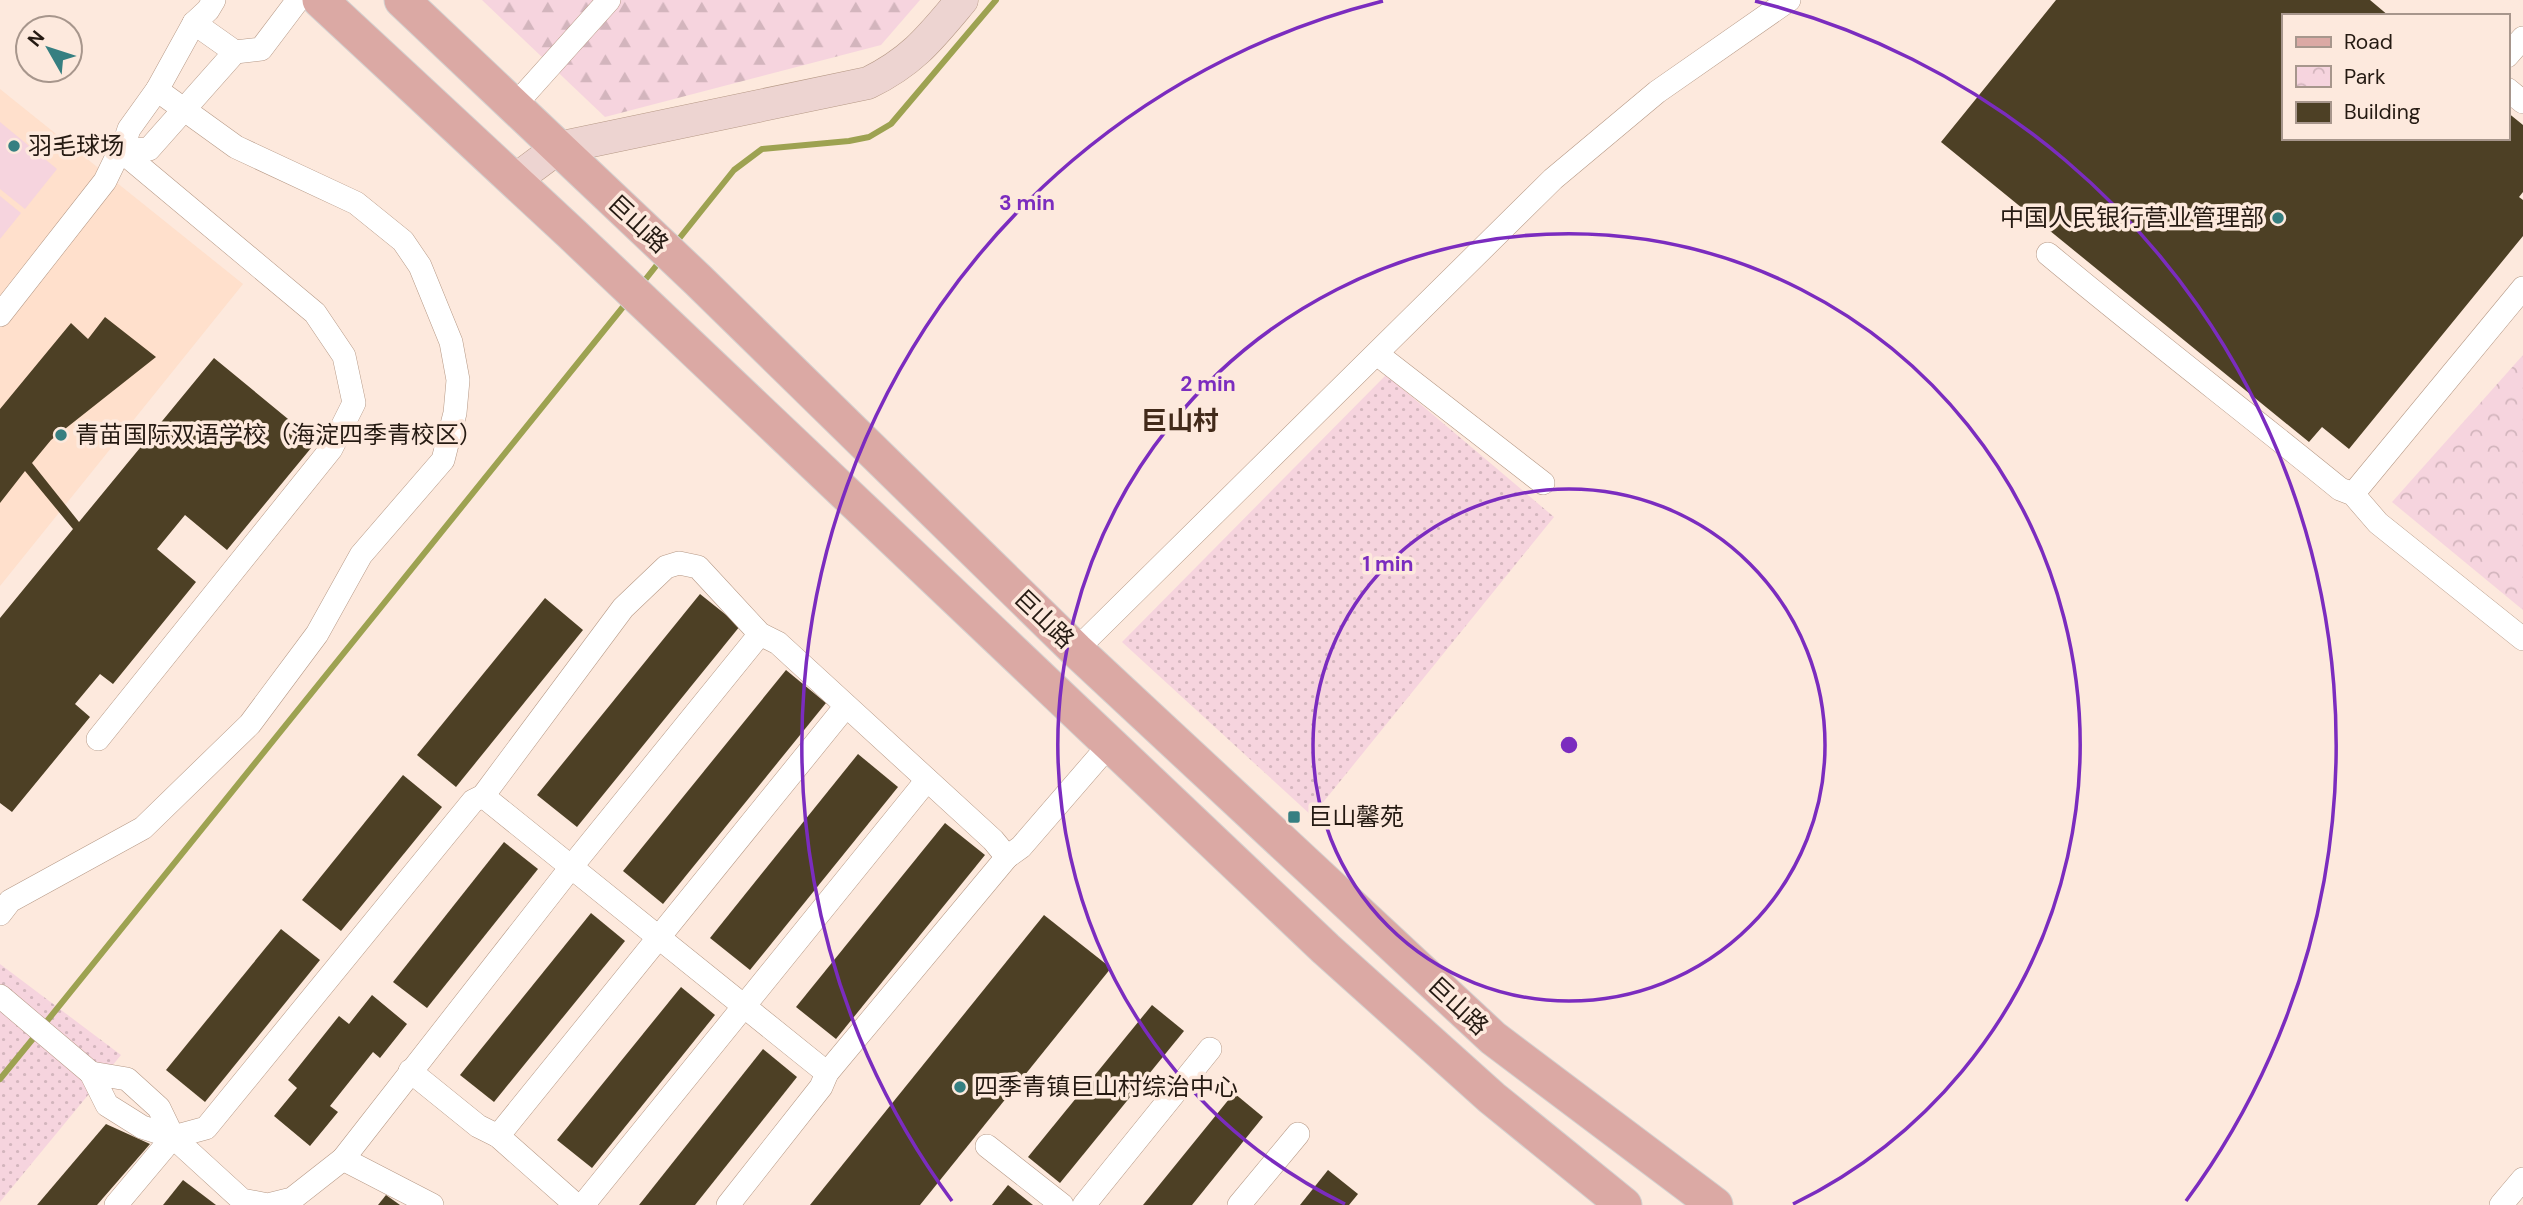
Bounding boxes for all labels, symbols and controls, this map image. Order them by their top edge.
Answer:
north arrow [14,14,84,84]
legend [2282,14,2509,140]
text: N [22,25,50,52]
text: Road [2344,28,2393,56]
text: Park [2344,63,2386,91]
text: Building [2344,98,2421,126]
place label: 羽毛球场 [28,130,124,161]
marker: 羽毛球场 [6,138,22,154]
street label: 巨山路 [601,188,675,260]
text: 3 min [999,189,1055,217]
place label: 中国人民银行营业管理部 [2000,202,2264,233]
marker: 中国人民银行营业管理部 [2270,210,2286,226]
text: 2 min [1180,370,1236,398]
district label: 巨山村 [1141,404,1219,438]
place label: 青苗国际双语学校（海淀四季青校区） [75,419,483,450]
marker: 青苗国际双语学校（海淀四季青校区） [53,427,69,443]
text: 1 min [1362,550,1414,578]
street label: 巨山路 [1008,582,1081,655]
centre of rings [1557,733,1581,757]
place label: 巨山馨苑 [1308,801,1404,832]
marker: 巨山馨苑 [1286,809,1302,825]
street label: 巨山路 [1421,970,1495,1042]
place label: 四季青镇巨山村综治中心 [974,1071,1238,1102]
marker: 四季青镇巨山村综治中心 [952,1079,968,1095]

